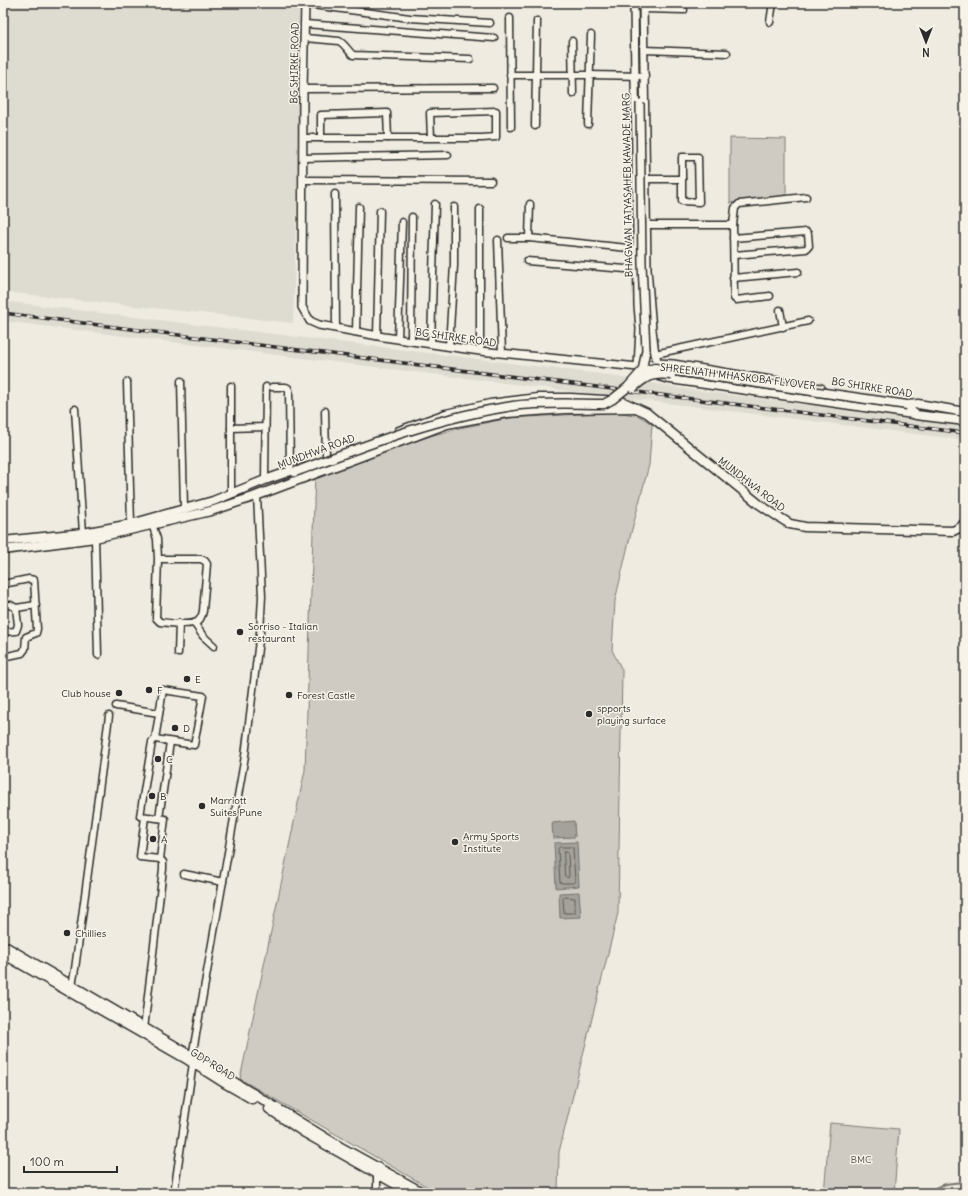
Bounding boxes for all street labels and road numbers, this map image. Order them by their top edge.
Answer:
street label: BG SHIRKE ROAD [287,22,302,104]
street label: BHAGWAN TATYASAHEB KAWADE MARG [619,93,636,277]
street label: BG SHIRKE ROAD [415,325,497,350]
street label: SHREENATH MHASKOBA FLYOVER [659,361,817,393]
street label: BG SHIRKE ROAD [831,375,913,400]
street label: MUNDHWA ROAD [276,431,357,471]
street label: MUNDHWA ROAD [716,454,788,515]
street label: GDP ROAD [188,1046,237,1083]

